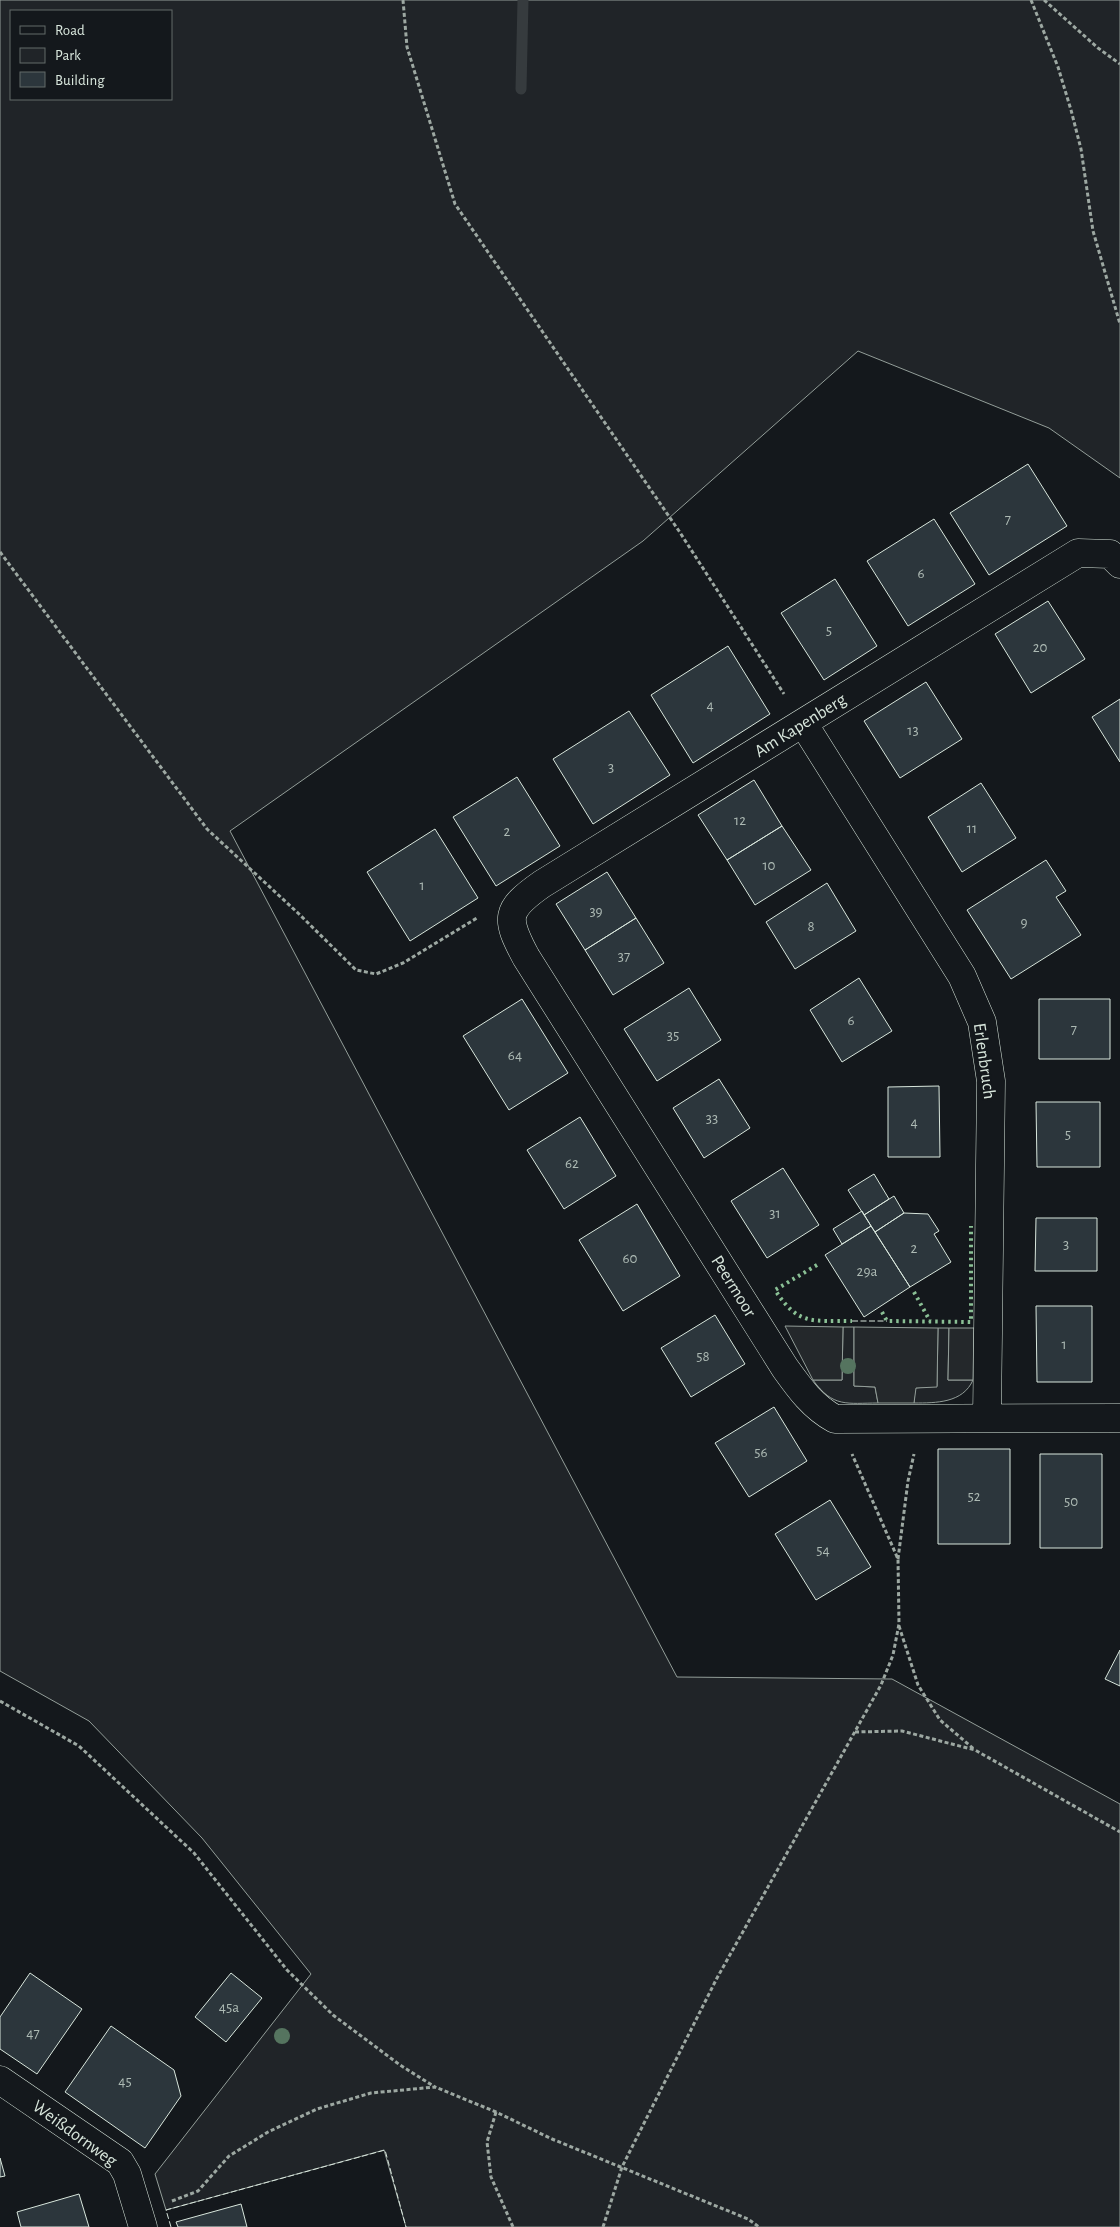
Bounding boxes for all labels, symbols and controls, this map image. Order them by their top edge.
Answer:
legend [10,10,172,100]
text: Road [55,23,85,38]
text: Park [55,48,81,63]
text: Building [55,73,105,88]
house number: 7 [1005,512,1011,527]
house number: 6 [917,566,925,581]
house number: 5 [826,623,832,638]
house number: 20 [1033,640,1047,655]
street label: Am Kapenberg [751,690,850,761]
house number: 4 [706,698,714,713]
house number: 13 [907,723,919,738]
house number: 3 [608,760,614,775]
house number: 12 [734,813,746,828]
house number: 11 [967,821,977,836]
house number: 2 [504,824,511,839]
house number: 10 [762,858,776,873]
house number: 1 [419,878,425,893]
house number: 39 [589,904,603,919]
house number: 9 [1020,915,1028,930]
house number: 8 [807,919,815,934]
house number: 37 [618,949,630,964]
house number: 6 [847,1013,855,1028]
street label: Erlenbruch [970,1022,998,1100]
house number: 7 [1071,1022,1077,1037]
house number: 35 [667,1028,679,1043]
house number: 64 [508,1048,522,1063]
house number: 33 [706,1111,718,1126]
house number: 4 [910,1115,918,1130]
house number: 5 [1065,1127,1071,1142]
house number: 62 [565,1156,579,1171]
house number: 31 [769,1206,781,1221]
house number: 3 [1063,1237,1069,1252]
house number: 2 [911,1241,918,1256]
house number: 60 [623,1251,638,1266]
street label: Peermoor [707,1253,759,1321]
house number: 29a [857,1264,877,1279]
house number: 1 [1061,1337,1067,1352]
house number: 58 [696,1349,710,1364]
house number: 56 [754,1445,768,1460]
house number: 52 [967,1489,981,1504]
house number: 50 [1064,1494,1078,1509]
house number: 54 [816,1543,830,1558]
house number: 45a [219,2000,239,2015]
house number: 47 [26,2026,40,2041]
house number: 45 [118,2074,132,2089]
street label: Weißdornweg [29,2097,120,2170]

